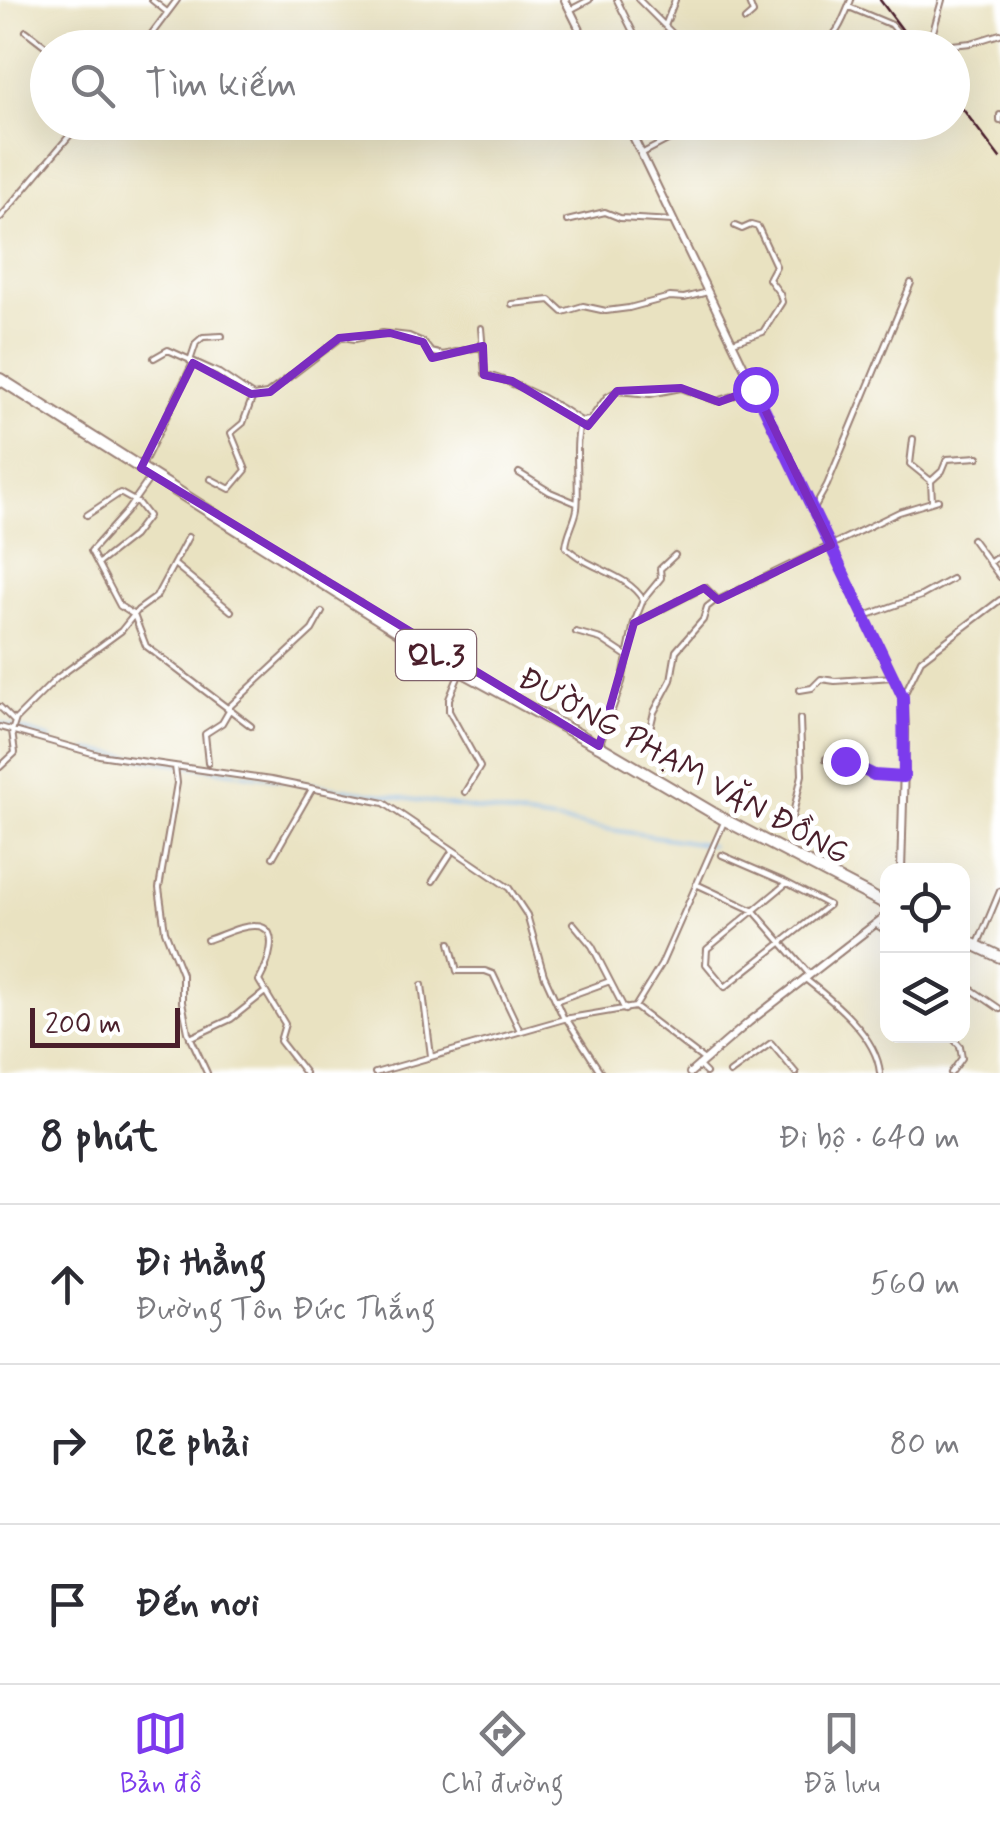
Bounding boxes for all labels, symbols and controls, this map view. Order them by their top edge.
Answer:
search box [30,30,970,140]
icon: search [65,58,120,113]
text: Tìm kiếm [145,61,297,110]
route start [733,367,779,413]
road number: QL.3 [396,630,476,680]
street label: ĐƯỜNG PHẠM VĂN ĐỒNG [510,658,856,875]
route end [823,739,869,785]
map controls [880,863,970,1043]
button: locate [880,863,970,953]
button: layers [880,953,970,1043]
scale bar [30,1003,180,1048]
text: 200 m [45,1007,121,1044]
text: 8 phút [40,1111,158,1166]
text: Đi bộ · 640 m [778,1117,960,1159]
text: Đi thẳng [135,1239,267,1288]
icon: ahead [40,1257,95,1312]
text: 560 m [870,1263,960,1305]
text: Đường Tôn Đức Thắng [135,1288,436,1330]
icon: right [40,1417,95,1472]
text: Rẽ phải [135,1420,249,1469]
text: 80 m [890,1423,960,1465]
icon: arrive [40,1577,95,1632]
text: Đến nơi [135,1580,259,1629]
tab: Bản đồ [120,1706,201,1803]
tab: Chỉ đường [441,1706,564,1803]
tab: Đã lưu [803,1706,880,1803]

